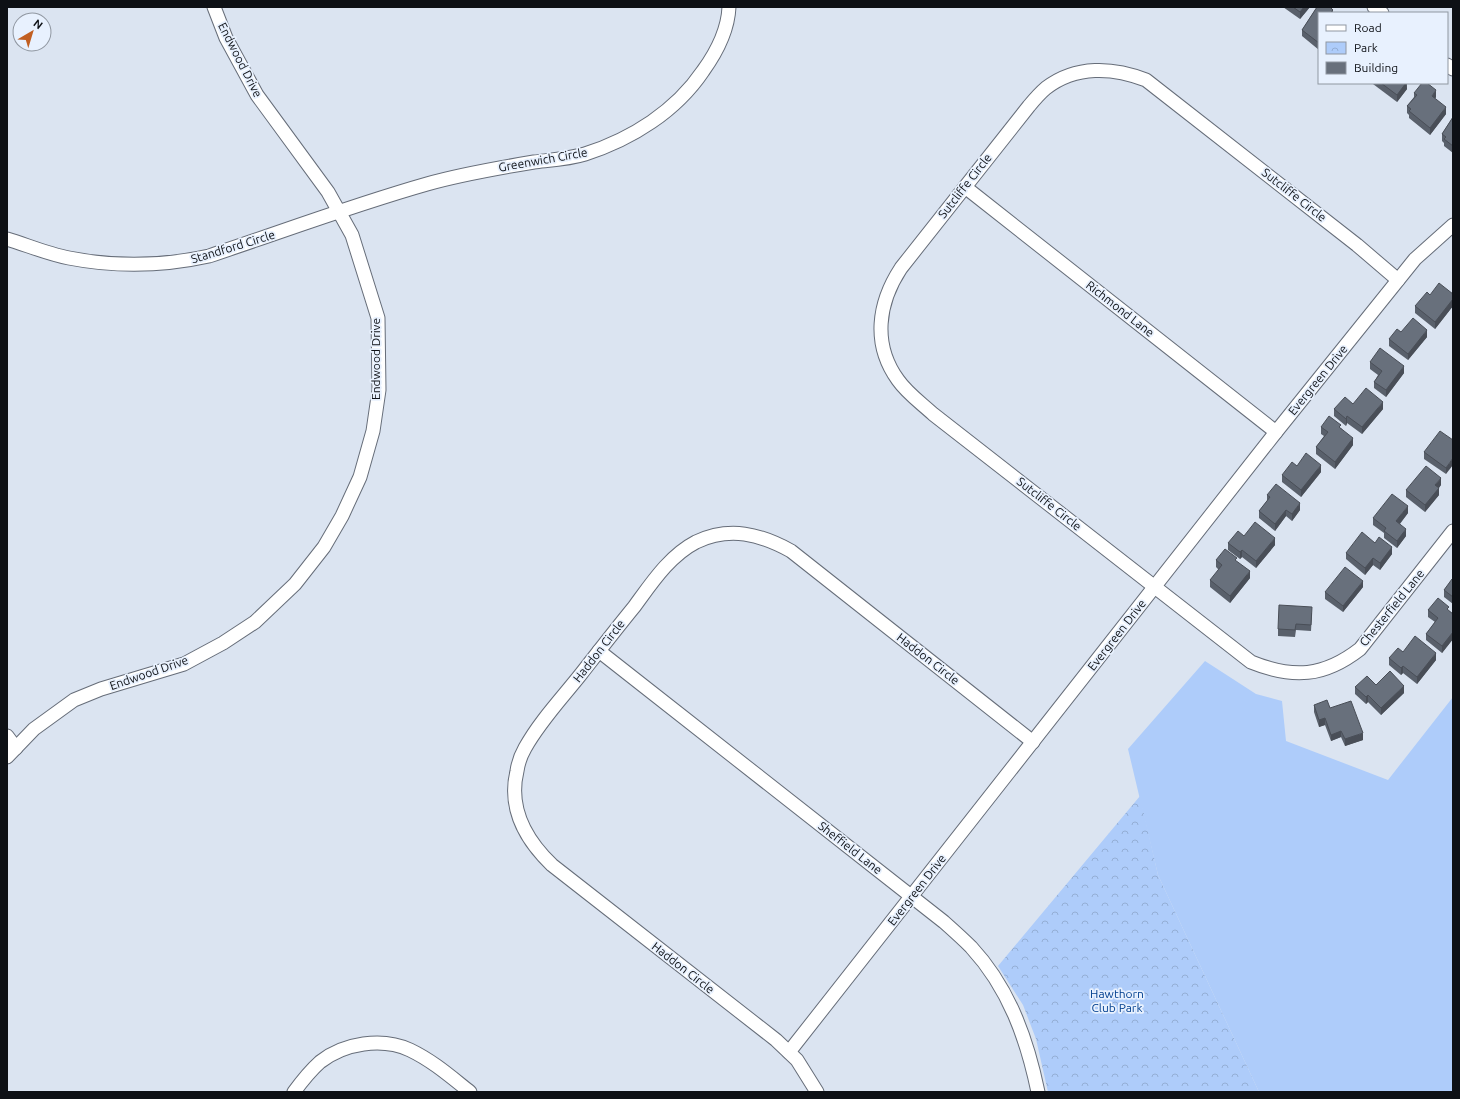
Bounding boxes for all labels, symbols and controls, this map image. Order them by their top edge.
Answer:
north arrow [12,12,52,52]
legend [1318,12,1448,84]
text: N [31,17,45,31]
street label: Endwood Drive [216,20,265,99]
text: Road [1354,21,1382,34]
text: Park [1354,41,1378,54]
text: Building [1354,61,1398,74]
street label: Greenwich Circle [497,145,588,174]
street label: Sutcliffe Circle [935,151,994,220]
street label: Sutcliffe Circle [1260,165,1329,224]
street label: Standford Circle [189,228,276,265]
street label: Richmond Lane [1084,278,1157,339]
street label: Endwood Drive [369,318,382,400]
street label: Evergreen Drive [1285,342,1350,417]
street label: Sutcliffe Circle [1015,474,1084,533]
street label: Chesterfield Lane [1357,567,1426,649]
street label: Evergreen Drive [1085,597,1148,673]
street label: Haddon Circle [570,617,627,684]
street label: Haddon Circle [895,630,962,687]
street label: Endwood Drive [108,653,190,692]
street label: Sheffield Lane [816,819,885,876]
street label: Evergreen Drive [885,852,948,928]
street label: Haddon Circle [650,939,717,996]
park label: Hawthorn Club Park [1090,987,1144,1014]

